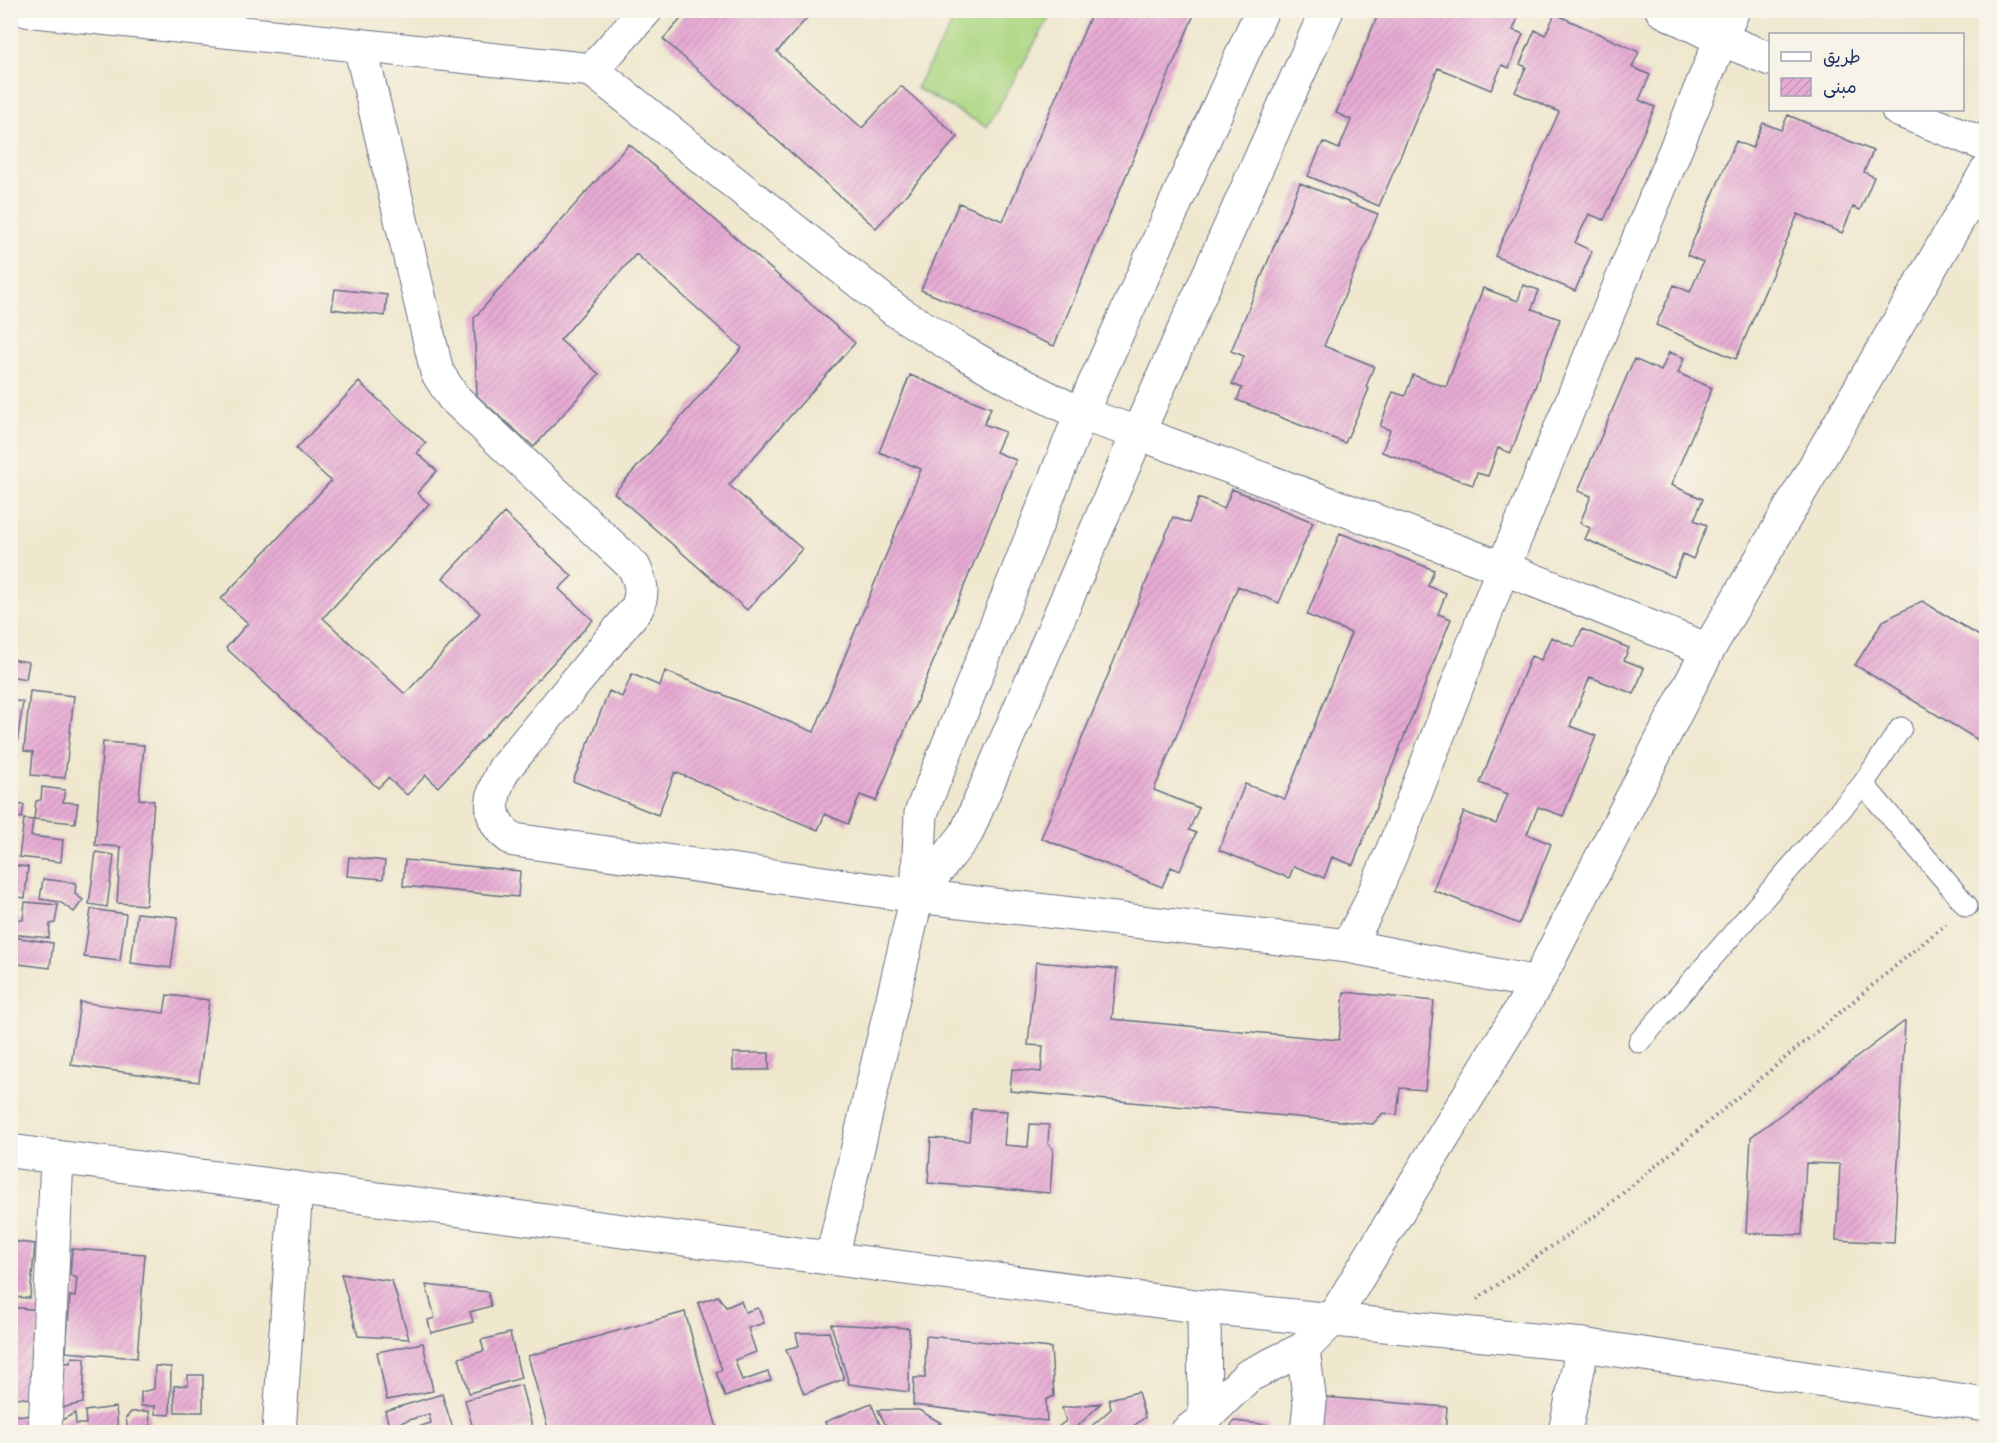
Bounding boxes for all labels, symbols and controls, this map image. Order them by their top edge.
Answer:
legend [1769,33,1964,111]
text: طريق [1823,45,1861,68]
text: مبنى [1823,75,1857,98]

